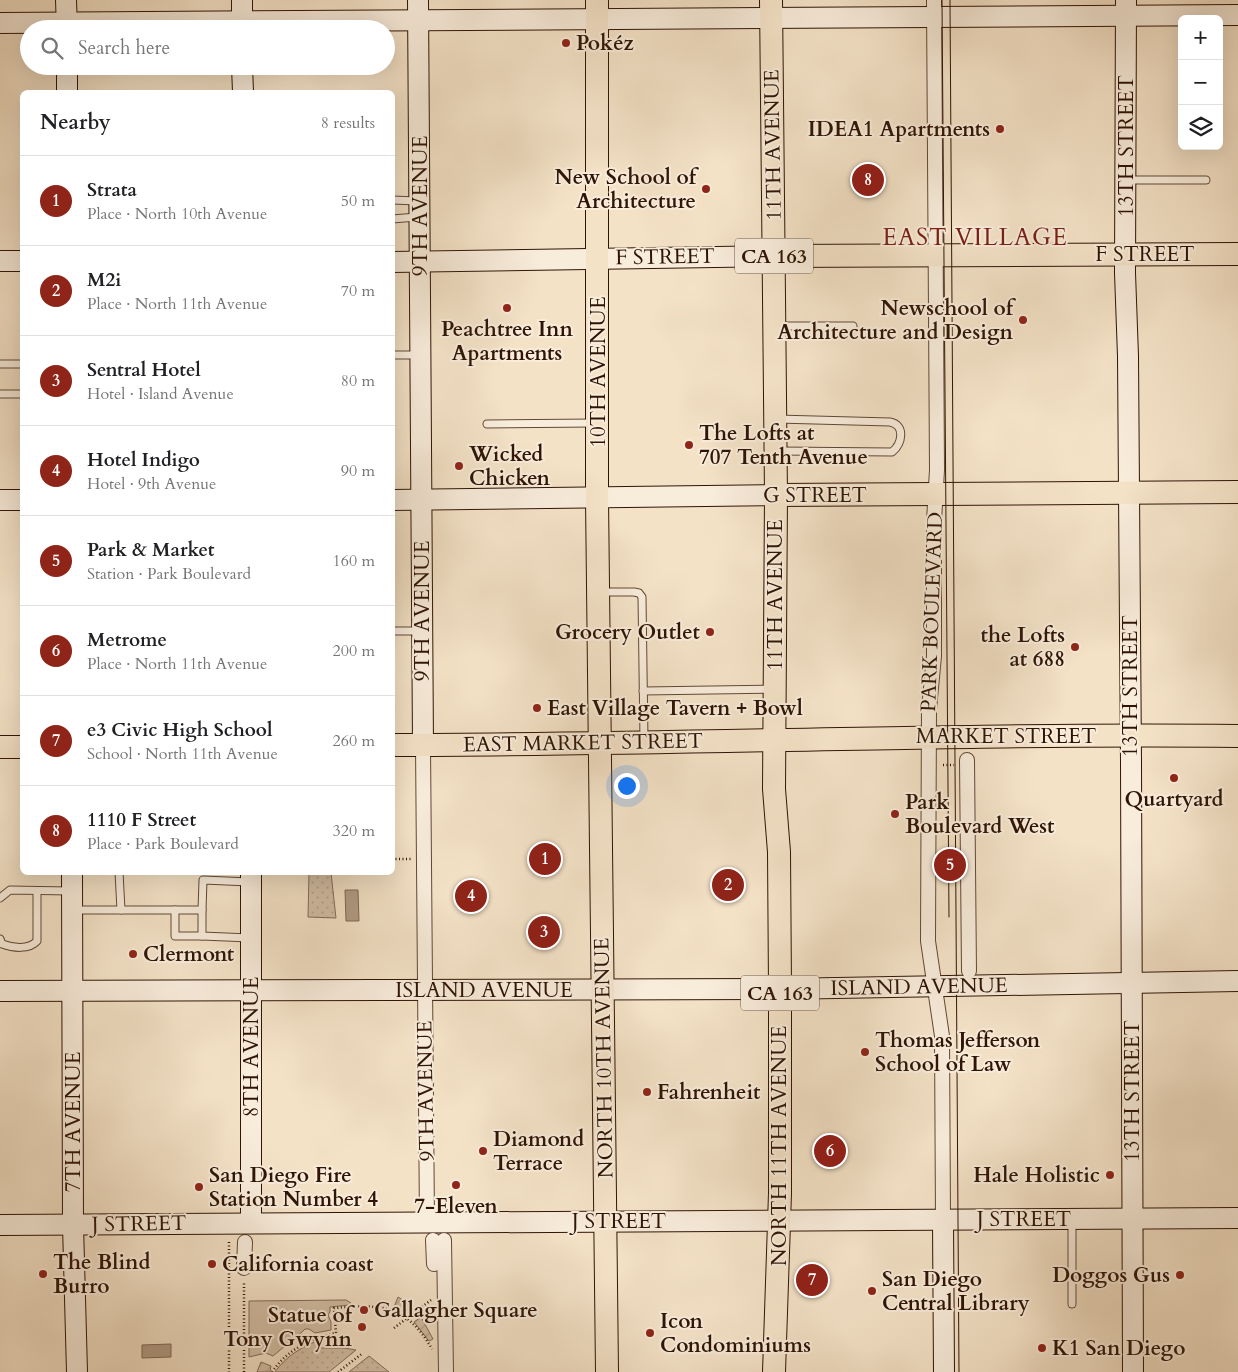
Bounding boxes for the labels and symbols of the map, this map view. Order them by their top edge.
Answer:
place label: Pokéz [576,29,635,58]
marker: Pokéz [560,37,572,49]
street label: 11TH AVENUE [757,69,789,221]
street label: 13TH STREET [1112,75,1141,217]
place label: IDEA1 Apartments [808,115,990,144]
marker: IDEA1 Apartments [994,123,1006,135]
street label: 9TH AVENUE [406,136,435,276]
pin: 8 [852,161,884,199]
place label: New School of Architecture [555,163,700,216]
marker: New School of Architecture [700,183,712,195]
district label: EAST VILLAGE [882,221,1068,254]
road number: CA 163 [735,238,813,274]
street label: F STREET [1095,240,1195,269]
street label: F STREET [615,242,715,272]
place label: Newschool of Architecture and Design [777,294,1017,347]
street label: 10TH AVENUE [584,296,613,448]
marker: Peachtree Inn Apartments [501,302,513,314]
marker: Newschool of Architecture and Design [1017,314,1029,326]
place label: Peachtree Inn Apartments [441,315,574,368]
place label: The Lofts at 707 Tenth Avenue [699,419,868,472]
marker: The Lofts at 707 Tenth Avenue [683,439,695,451]
place label: Wicked Chicken [468,440,551,493]
marker: Wicked Chicken [453,460,465,472]
street label: G STREET [763,481,867,510]
street label: PARK BOULEVARD [914,511,950,713]
street label: 11TH AVENUE [761,519,790,671]
street label: 9TH AVENUE [408,541,437,681]
street label: 13TH STREET [1116,615,1145,757]
place label: Grocery Outlet [555,618,701,647]
place label: the Lofts at 688 [981,621,1065,674]
marker: Grocery Outlet [704,626,716,638]
marker: the Lofts at 688 [1069,641,1081,653]
place label: East Village Tavern + Bowl [547,694,803,723]
marker: East Village Tavern + Bowl [531,702,543,714]
street label: MARKET STREET [916,722,1096,751]
street label: EAST MARKET STREET [463,726,703,760]
marker: Quartyard [1168,772,1180,784]
your location [614,773,640,799]
place label: Quartyard [1125,785,1223,814]
place label: Park Boulevard West [905,788,1055,841]
marker: Park Boulevard West [889,808,901,820]
pin: 1 [529,840,561,878]
pin: 5 [934,846,966,884]
pin: 2 [712,866,744,904]
pin: 4 [455,877,487,915]
pin: 3 [528,913,560,951]
street label: NORTH 10TH AVENUE [587,937,621,1179]
place label: Clermont [143,940,235,969]
marker: Clermont [127,948,139,960]
street label: ISLAND AVENUE [830,971,1008,1003]
street label: ISLAND AVENUE [395,976,573,1005]
road number: CA 163 [741,976,819,1010]
street label: 8TH AVENUE [237,977,266,1117]
street label: 9TH AVENUE [410,1020,442,1162]
street label: 13TH STREET [1118,1020,1147,1162]
street label: NORTH 11TH AVENUE [765,1026,794,1266]
place label: Thomas Jefferson School of Law [875,1026,1041,1079]
marker: Thomas Jefferson School of Law [859,1046,871,1058]
street label: 7TH AVENUE [59,1052,88,1192]
place label: Fahrenheit [657,1078,761,1107]
marker: Fahrenheit [641,1086,653,1098]
place label: Diamond Terrace [493,1125,584,1178]
pin: 6 [814,1132,846,1170]
marker: Diamond Terrace [477,1145,489,1157]
place label: San Diego Fire Station Number 4 [209,1161,378,1214]
place label: Hale Holistic [973,1161,1100,1190]
marker: Hale Holistic [1104,1169,1116,1181]
marker: 7-Eleven [450,1179,462,1191]
marker: San Diego Fire Station Number 4 [193,1181,205,1193]
place label: 7-Eleven [414,1192,498,1221]
street label: J STREET [974,1205,1071,1234]
street label: J STREET [569,1207,666,1236]
street label: J STREET [88,1209,187,1239]
place label: The Blind Burro [53,1248,151,1301]
place label: California coast [222,1250,374,1279]
marker: California coast [206,1258,218,1270]
pin: 7 [796,1261,828,1299]
place label: Doggos Gus [1052,1261,1170,1290]
place label: San Diego Central Library [882,1265,1030,1318]
marker: The Blind Burro [37,1268,49,1280]
marker: Doggos Gus [1174,1269,1186,1281]
marker: San Diego Central Library [866,1285,878,1297]
place label: Gallagher Square [374,1296,538,1325]
place label: Statue of Tony Gwynn [223,1301,356,1354]
marker: Gallagher Square [358,1304,370,1316]
place label: Icon Condominiums [660,1307,811,1360]
marker: Statue of Tony Gwynn [356,1321,368,1333]
marker: Icon Condominiums [644,1327,656,1339]
place label: K1 San Diego [1052,1334,1185,1363]
marker: K1 San Diego [1036,1342,1048,1354]

